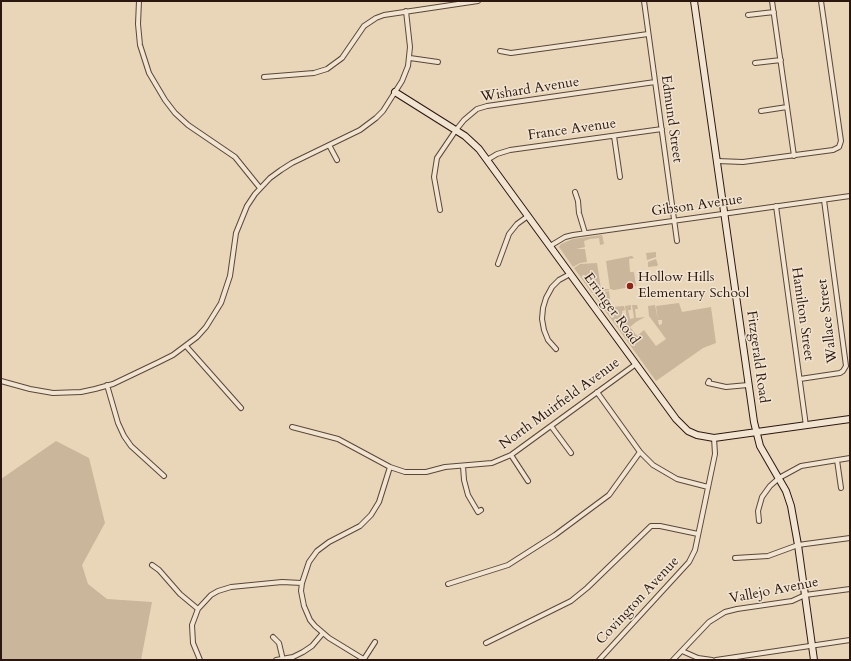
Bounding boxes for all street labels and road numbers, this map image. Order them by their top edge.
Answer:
street label: Wishard Avenue [480,74,580,106]
street label: Edmund Street [657,74,685,164]
street label: France Avenue [527,115,617,145]
street label: Gibson Avenue [650,191,744,221]
street label: Hamilton Street [787,266,817,362]
street label: Erringer Road [579,270,643,348]
street label: Wallace Street [814,278,842,364]
street label: Fitzgerald Road [742,310,772,404]
street label: North Muirfield Avenue [496,355,624,453]
street label: Covington Avenue [593,554,683,648]
street label: Vallejo Avenue [728,574,820,608]

